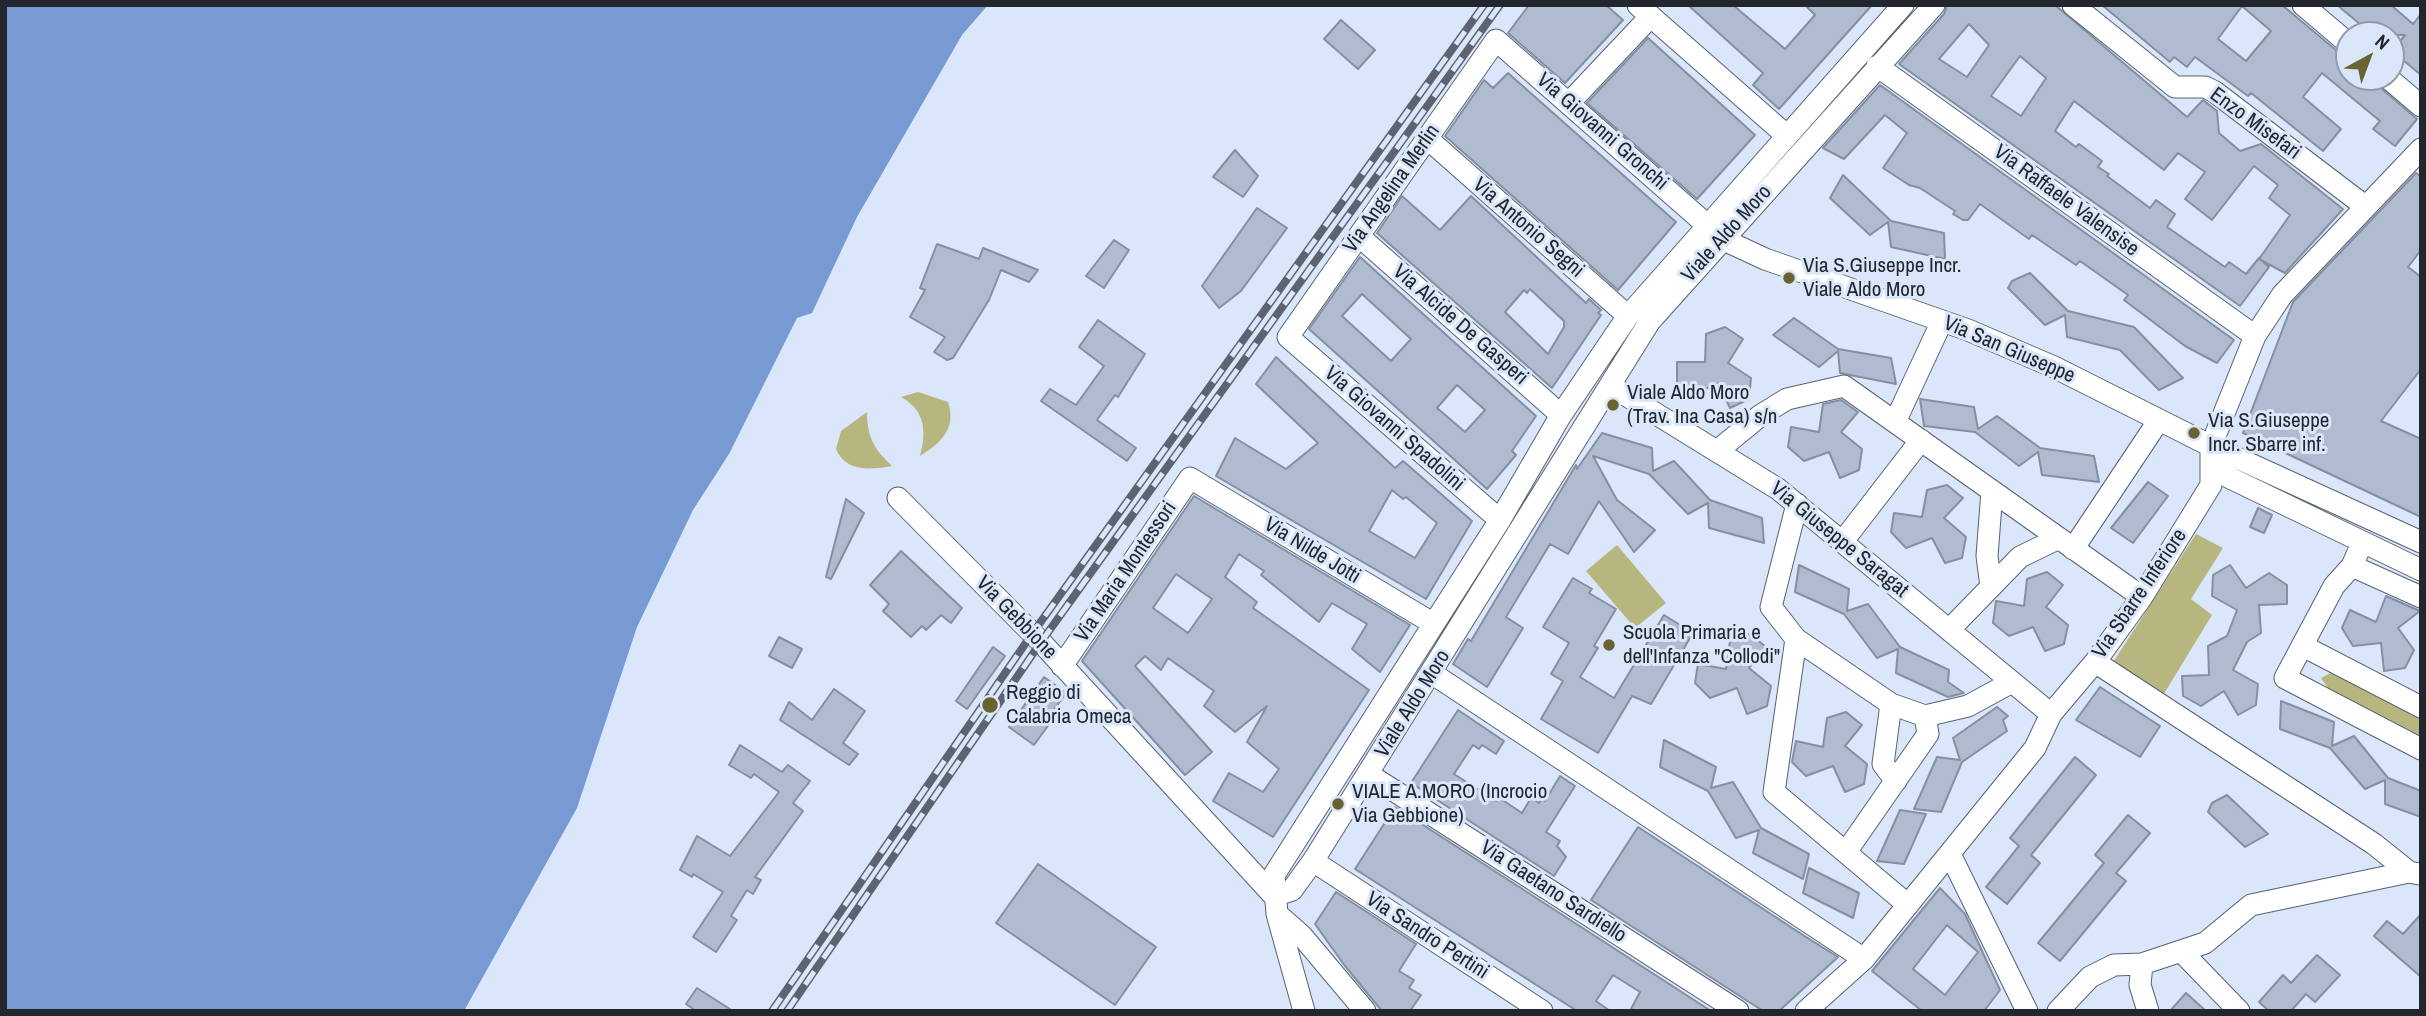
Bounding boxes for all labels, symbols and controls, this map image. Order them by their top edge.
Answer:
north arrow [2335,21,2405,91]
text: N [2370,28,2395,55]
street label: Via Giovanni Gronchi [1531,68,1673,196]
street label: Enzo Misefari [2205,83,2305,165]
street label: Via Angelina Merlin [1338,120,1446,258]
street label: Via Raffaele Valensise [1988,140,2144,262]
street label: Via Antonio Segni [1467,173,1589,283]
street label: Viale Aldo Moro [1677,180,1777,288]
place label: Via S.Giuseppe Incr. Viale Aldo Moro [1803,253,1962,303]
street label: Via Alcide De Gasperi [1387,259,1533,391]
marker: Via S.Giuseppe Incr. Viale Aldo Moro [1781,270,1797,286]
street label: Via San Giuseppe [1939,311,2079,389]
street label: Via Giovanni Spadolini [1319,361,1469,497]
place label: Viale Aldo Moro (Trav. Ina Casa) s/n [1627,380,1777,430]
marker: Viale Aldo Moro (Trav. Ina Casa) s/n [1605,397,1621,413]
place label: Via S.Giuseppe Incr. Sbarre inf. [2208,408,2329,458]
marker: Via S.Giuseppe Incr. Sbarre inf. [2186,425,2202,441]
street label: Via Giuseppe Saragat [1765,477,1913,603]
street label: Via Maria Montessori [1070,497,1182,647]
street label: Via Nilde Jotti [1259,512,1365,590]
street label: Via Sbarre Inferiore [2087,524,2193,664]
street label: Via Gebbione [970,571,1062,665]
place label: Scuola Primaria e dell'Infanza "Collodi" [1623,620,1780,670]
marker: Scuola Primaria e dell'Infanza "Collodi" [1601,637,1617,653]
street label: Viale Aldo Moro [1370,645,1456,763]
place label: Reggio di Calabria Omeca [1006,680,1131,730]
marker: Reggio di Calabria Omeca [980,695,1000,715]
place label: VIALE A.MORO (Incrocio Via Gebbione) [1352,779,1547,829]
marker: VIALE A.MORO (Incrocio Via Gebbione) [1330,796,1346,812]
street label: Via Gaetano Sardiello [1475,835,1631,949]
street label: Via Sandro Pertini [1361,887,1493,985]

